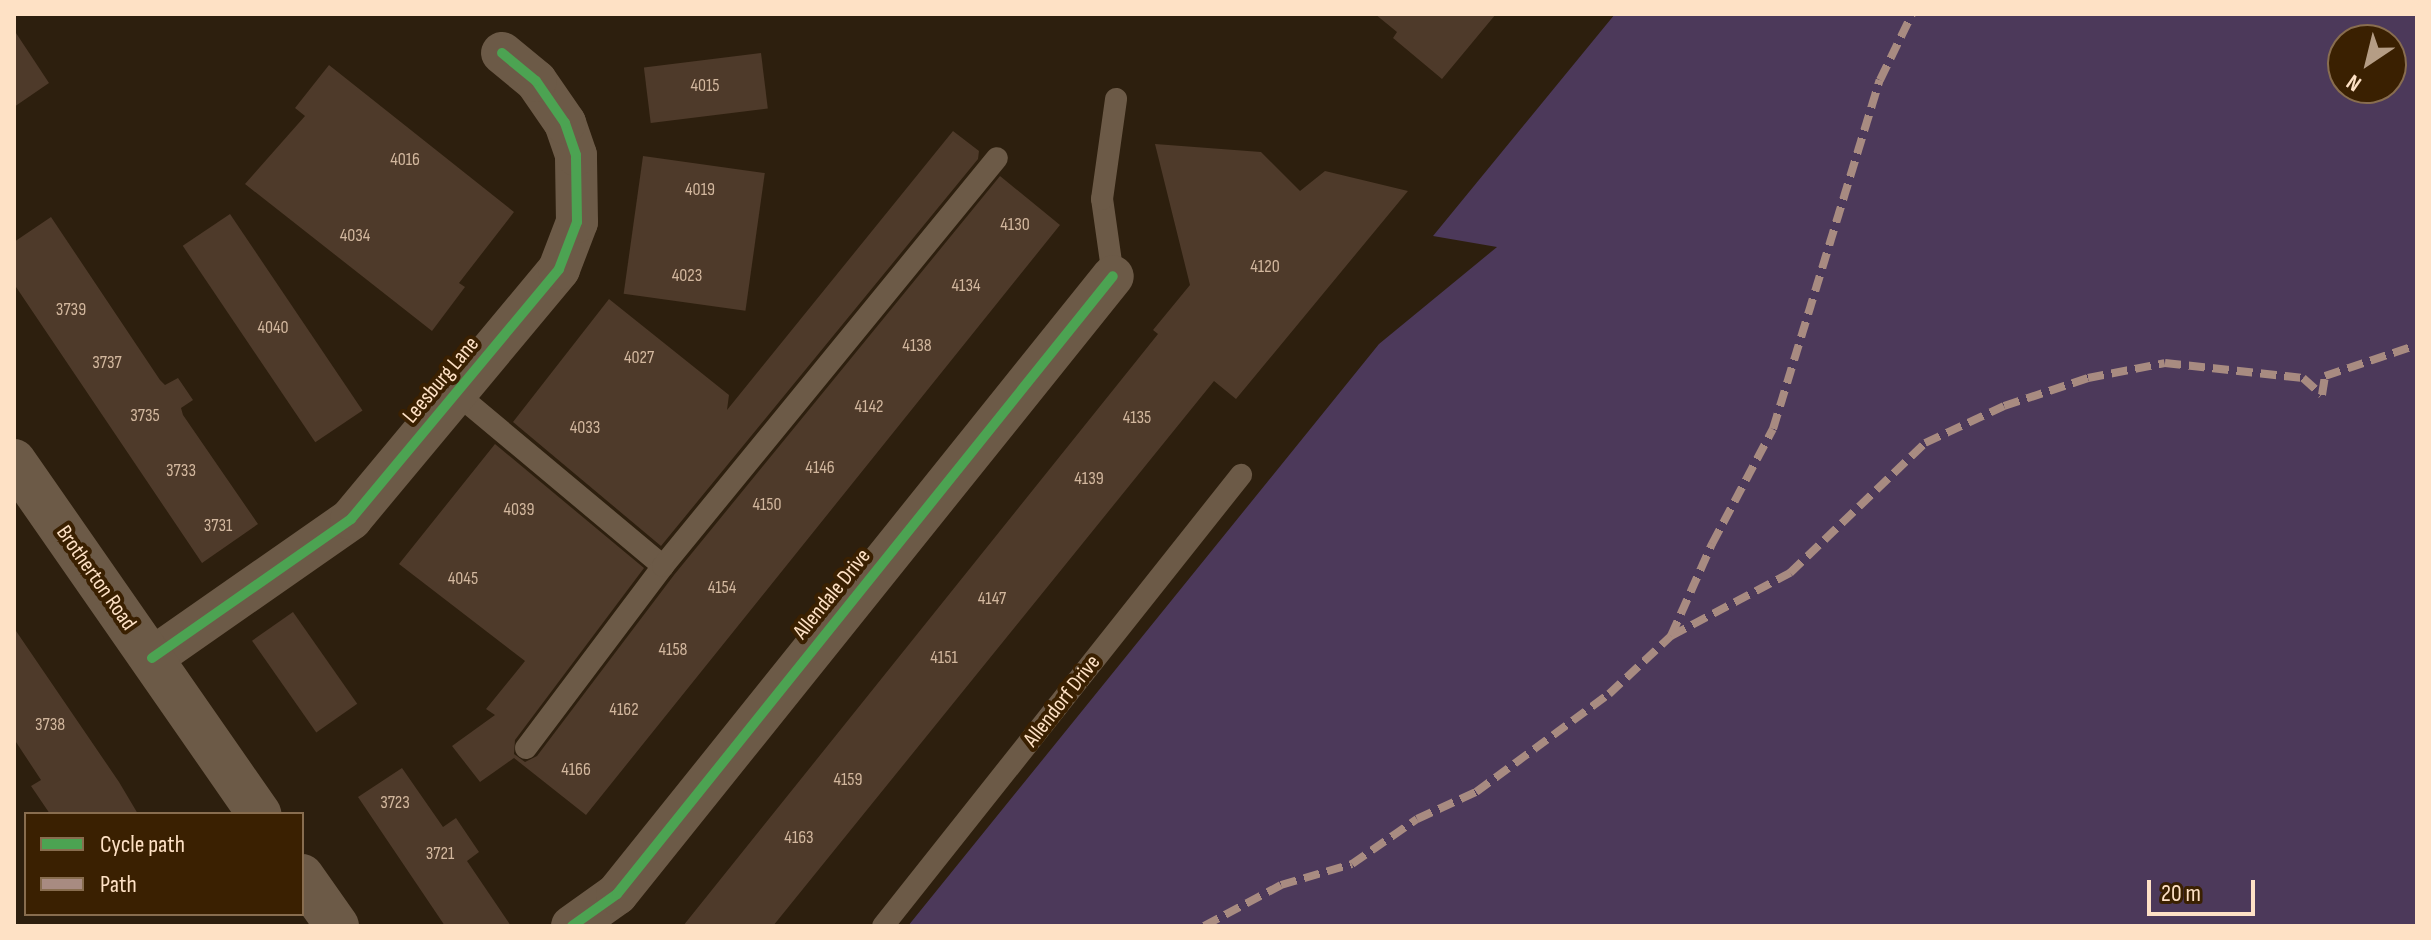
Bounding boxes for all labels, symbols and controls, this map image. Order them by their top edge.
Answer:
north arrow [2327,24,2407,104]
text: N [2342,68,2367,97]
house number: 4015 [690,75,720,97]
house number: 4016 [390,149,420,171]
house number: 4019 [685,179,715,201]
house number: 4130 [1000,214,1030,236]
house number: 4034 [340,225,370,247]
house number: 4120 [1250,256,1280,278]
house number: 4023 [672,265,702,287]
house number: 4134 [952,275,980,297]
house number: 3739 [56,299,86,321]
house number: 4040 [257,317,289,339]
street label: Leesburg Lane [397,331,485,429]
house number: 4138 [902,335,932,357]
house number: 4027 [624,347,654,369]
house number: 3737 [92,352,122,374]
house number: 4142 [855,396,883,418]
house number: 3735 [130,405,160,427]
house number: 4135 [1123,407,1151,429]
house number: 4033 [570,417,600,439]
house number: 4146 [805,457,835,479]
house number: 3733 [166,460,196,482]
house number: 4139 [1074,468,1104,490]
house number: 4150 [752,494,782,516]
house number: 4039 [503,499,535,521]
house number: 3731 [204,515,232,537]
street label: Brotherton Road [50,521,142,635]
street label: Allendale Drive [788,543,876,645]
house number: 4045 [448,568,478,590]
house number: 4154 [708,577,736,599]
house number: 4147 [978,588,1006,610]
house number: 4158 [659,639,687,661]
house number: 4151 [930,647,958,669]
street label: Allendorf Drive [1018,650,1106,752]
house number: 4162 [609,699,639,721]
house number: 3738 [35,714,65,736]
house number: 4166 [561,759,591,781]
house number: 4159 [833,769,863,791]
house number: 3723 [380,792,410,814]
legend [24,812,304,916]
house number: 4163 [784,827,814,849]
text: Cycle path [100,830,185,859]
house number: 3721 [426,843,454,865]
scale bar [2151,864,2259,914]
text: Path [100,870,137,899]
text: 20 m [2161,879,2201,908]

